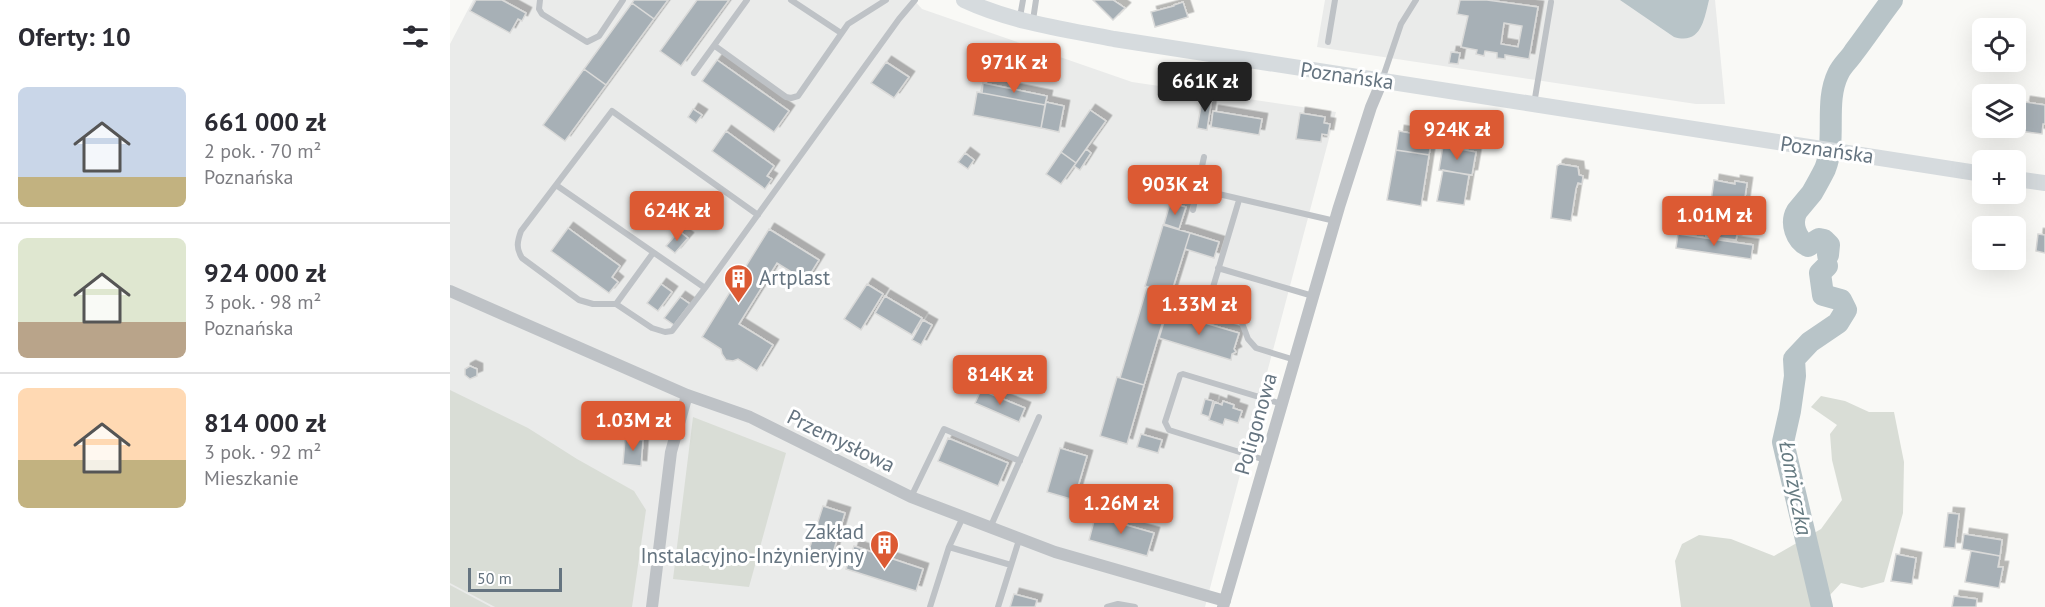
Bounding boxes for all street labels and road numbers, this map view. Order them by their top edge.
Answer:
street label: Poznańska [1299,56,1395,95]
street label: Poznańska [1779,130,1875,169]
street label: Poligonowa [1228,370,1283,478]
street label: Przemysłowa [783,403,900,478]

